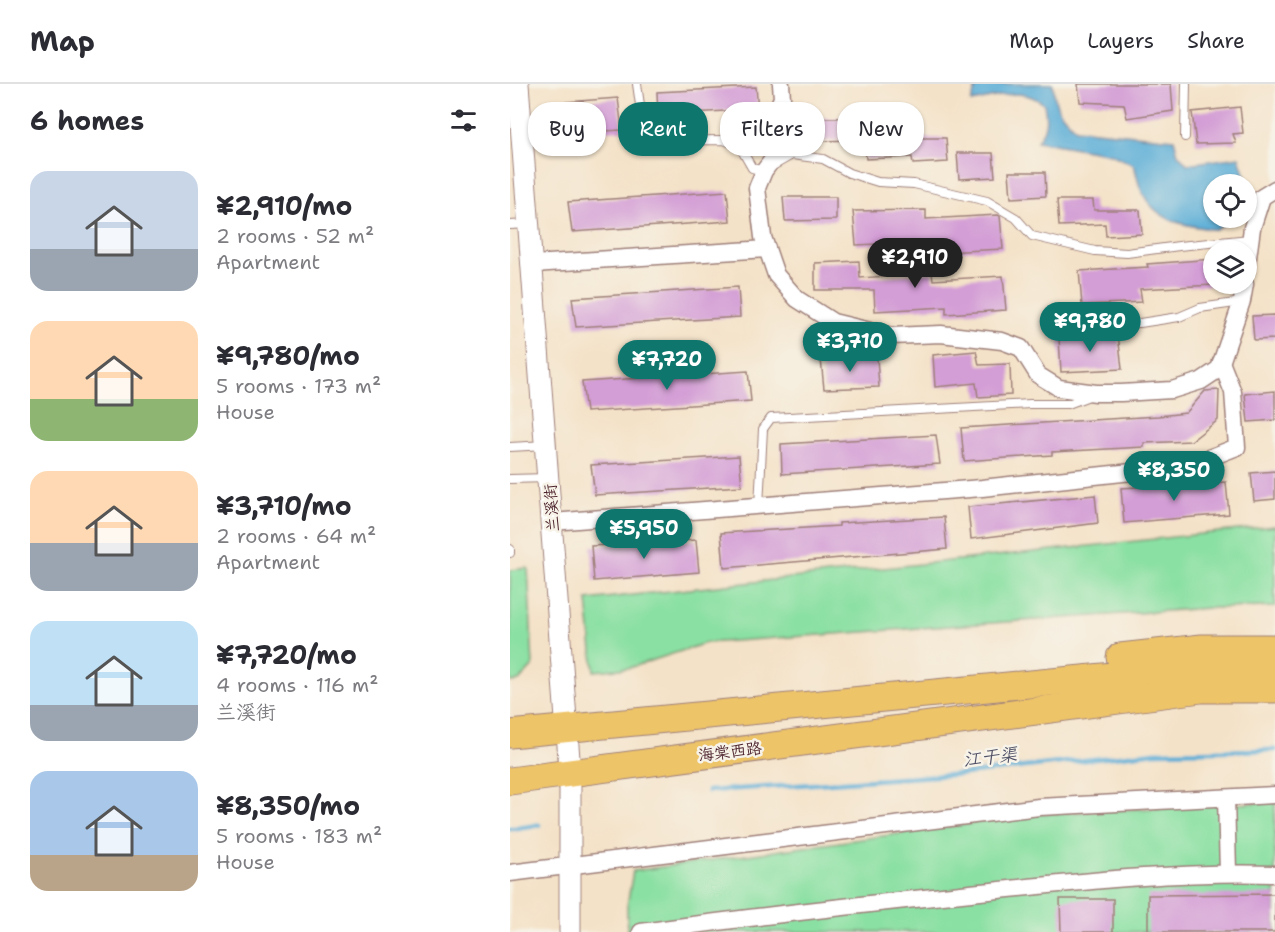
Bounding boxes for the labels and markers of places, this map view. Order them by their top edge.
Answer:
pin: ¥2,910 [866,238,964,289]
pin: ¥9,780 [1041,302,1139,353]
pin: ¥3,710 [801,322,899,373]
pin: ¥7,720 [618,340,716,391]
pin: ¥8,350 [1125,451,1223,502]
pin: ¥5,950 [595,509,693,560]

